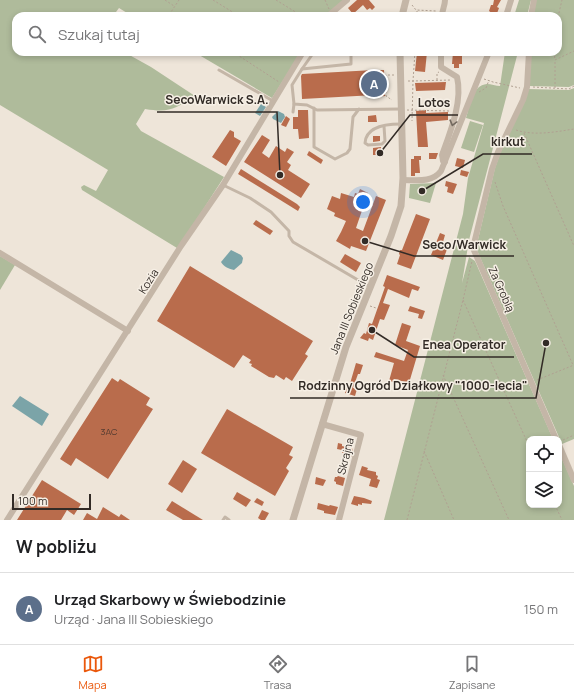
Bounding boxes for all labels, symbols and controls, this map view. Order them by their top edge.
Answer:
search box [12,12,562,56]
icon: search [26,23,48,45]
text: Szukaj tutaj [58,24,140,45]
pin: A [361,69,387,99]
callout: SecoWarwick S.A. [157,88,277,112]
text: SecoWarwick S.A. [165,91,269,108]
callout: Lotos [410,91,458,115]
text: Lotos [418,94,451,111]
one-way arrow [449,119,458,126]
callout: kirkut [483,130,532,154]
text: kirkut [491,133,525,150]
your location [353,192,373,212]
callout: Seco/Warwick [414,232,514,256]
text: Seco/Warwick [422,236,506,253]
street label: Jana III Sobieskiego [326,259,376,356]
street label: Za Groblą [485,264,519,314]
street label: Kozia [135,266,161,296]
callout: Enea Operator [414,333,514,357]
text: Enea Operator [422,336,506,353]
callout: Rodzinny Ogród Działkowy "1000-lecia" [290,374,536,398]
text: Rodzinny Ogród Działkowy "1000-lecia" [298,377,528,394]
house number: 3AC [101,425,118,438]
street label: Skrajna [333,436,357,476]
map controls [526,436,562,508]
button: locate [526,436,562,472]
button: layers [526,472,562,508]
scale bar [12,492,91,511]
text: 100 m [18,493,47,508]
text: W pobliżu [16,535,97,558]
text: Urząd Skarbowy w Świebodzinie [54,589,286,610]
text: A [25,600,33,618]
text: 150 m [524,600,558,618]
text: Urząd · Jana III Sobieskiego [54,610,213,628]
tab: Mapa [79,653,107,692]
tab: Trasa [264,653,291,692]
tab: Zapisane [449,653,495,692]

